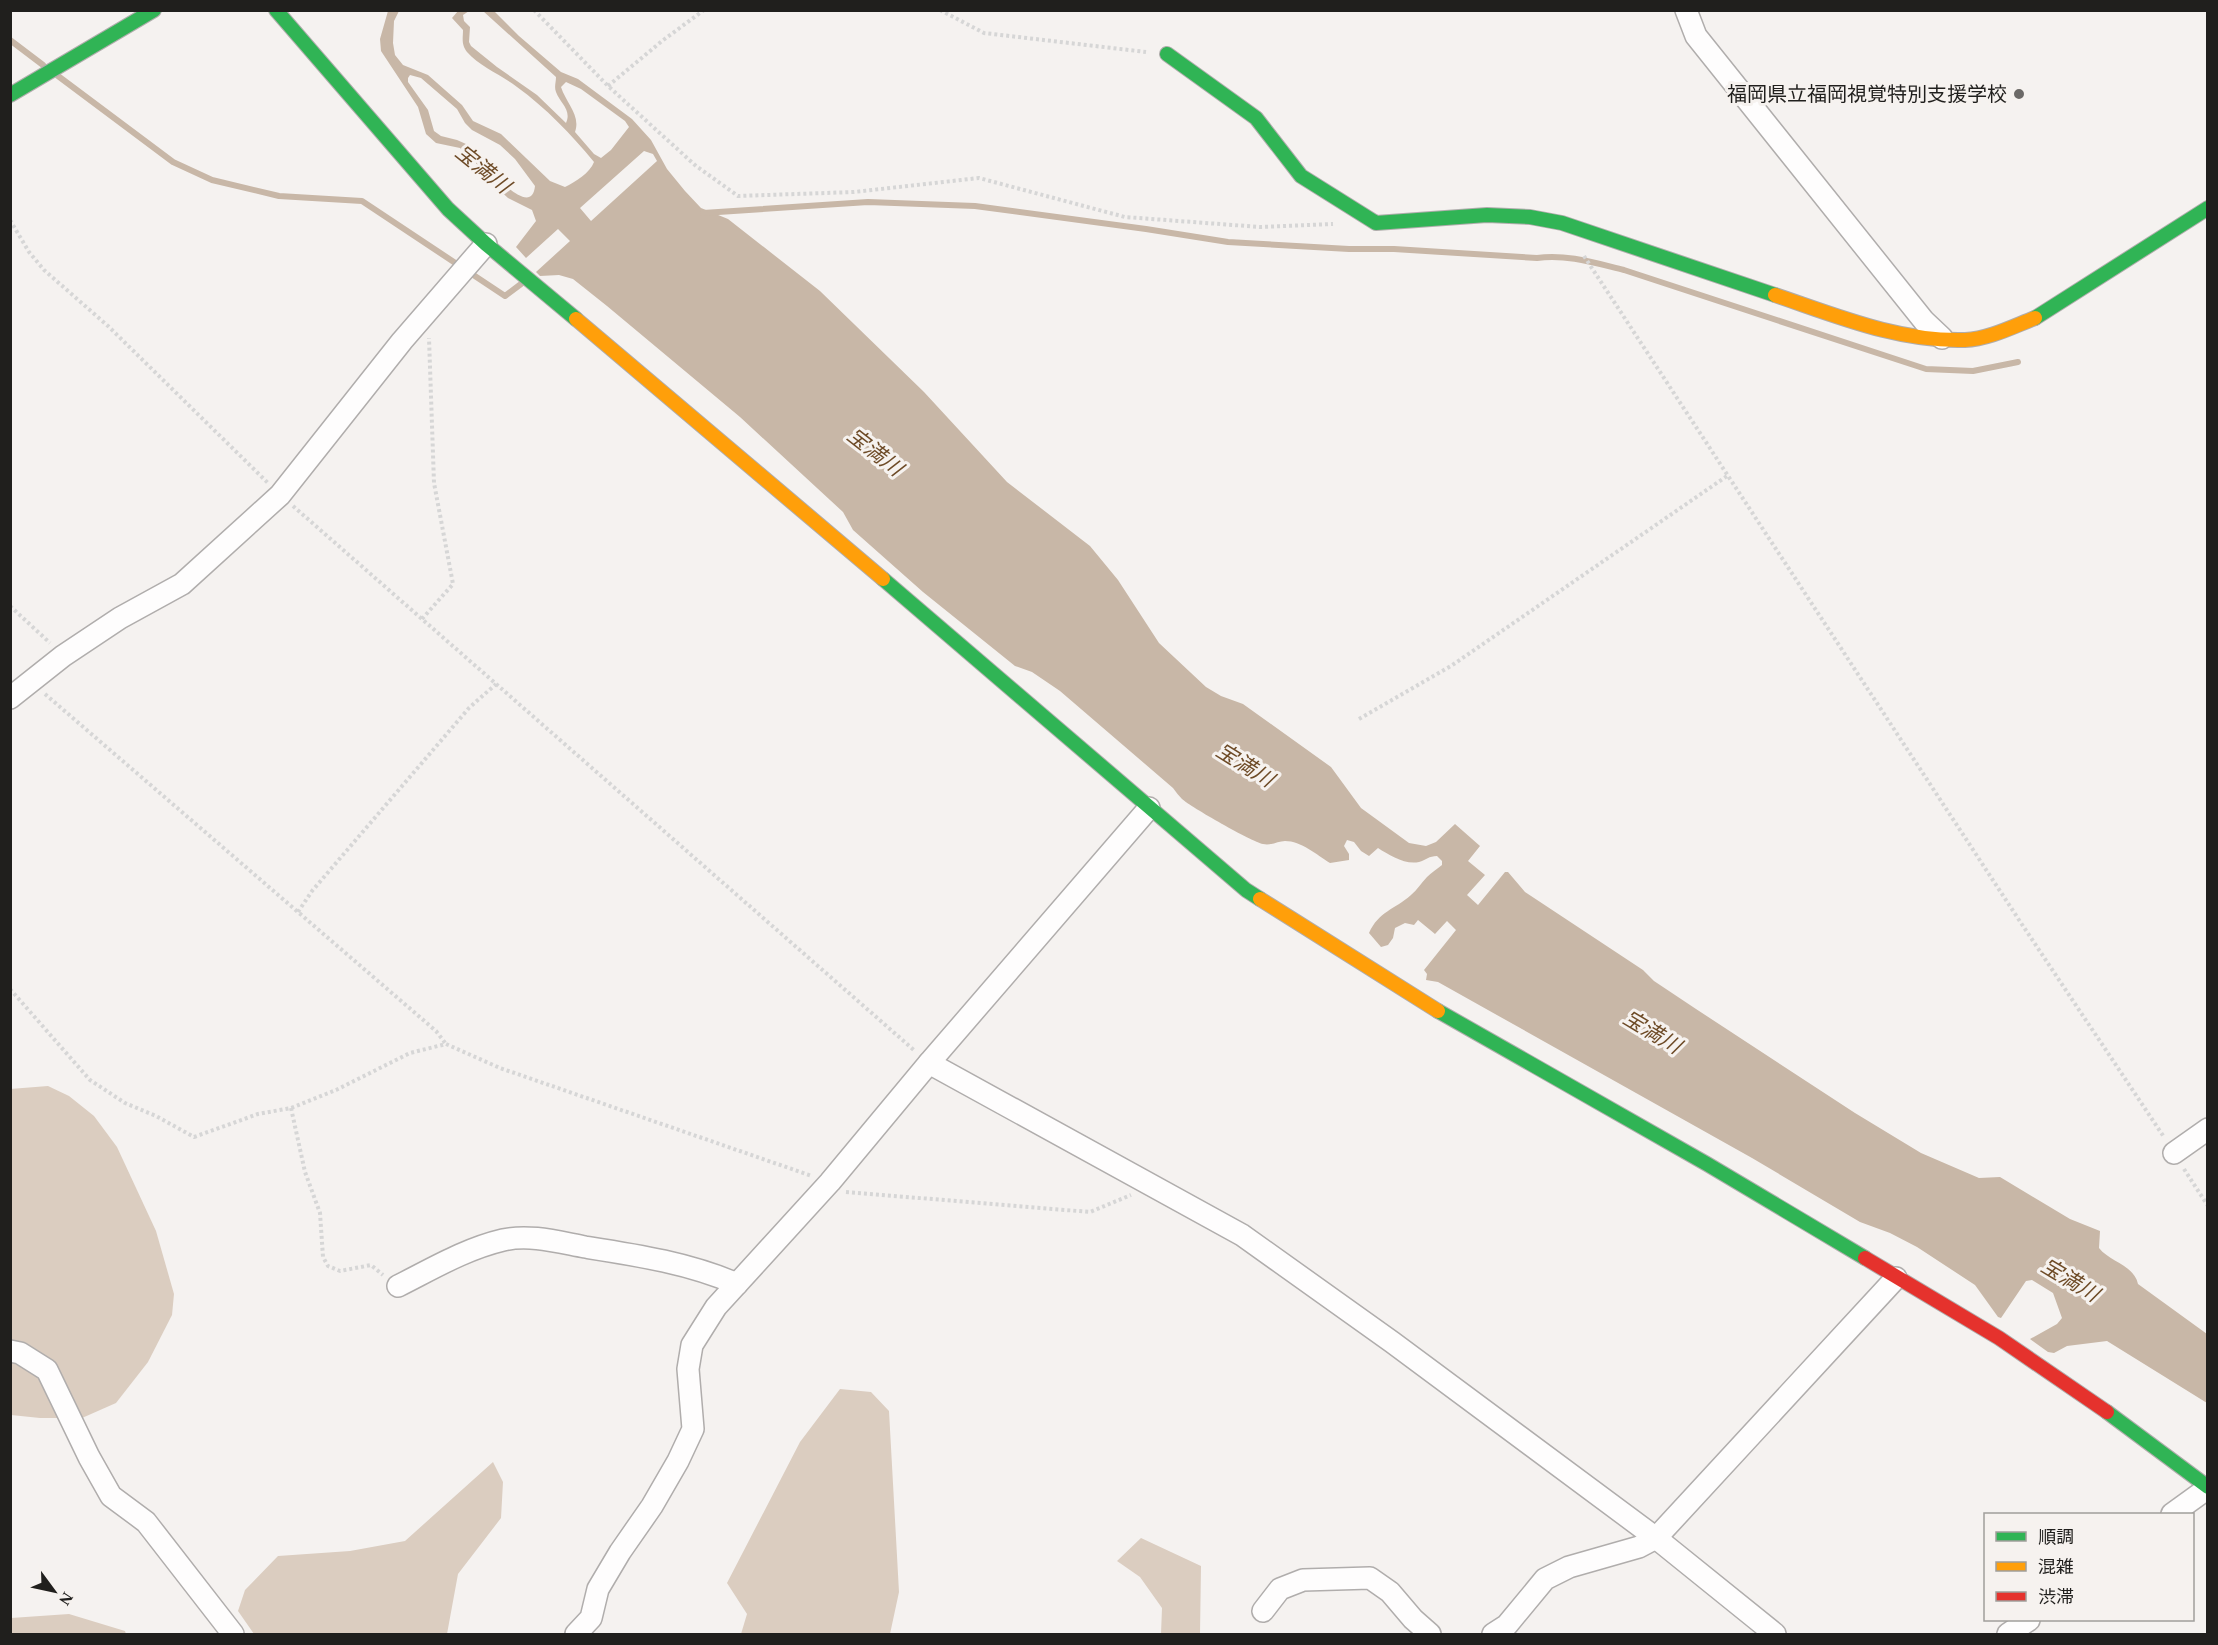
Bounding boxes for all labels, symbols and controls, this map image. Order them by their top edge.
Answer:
place label: 福岡県立福岡視覚特別支援学校 [1727,83,2007,105]
marker: 福岡県立福岡視覚特別支援学校 [2012,87,2026,101]
water label: 宝満川 [451,140,517,199]
water label: 宝満川 [843,423,909,482]
water label: 宝満川 [1212,738,1280,793]
water label: 宝満川 [1619,1005,1687,1060]
water label: 宝満川 [2037,1253,2105,1308]
legend [1984,1513,2194,1621]
text: 順調 [2038,1527,2074,1547]
text: 混雑 [2038,1557,2074,1577]
north arrow [24,1561,84,1621]
text: 渋滞 [2038,1587,2074,1607]
text: N [56,1589,76,1609]

